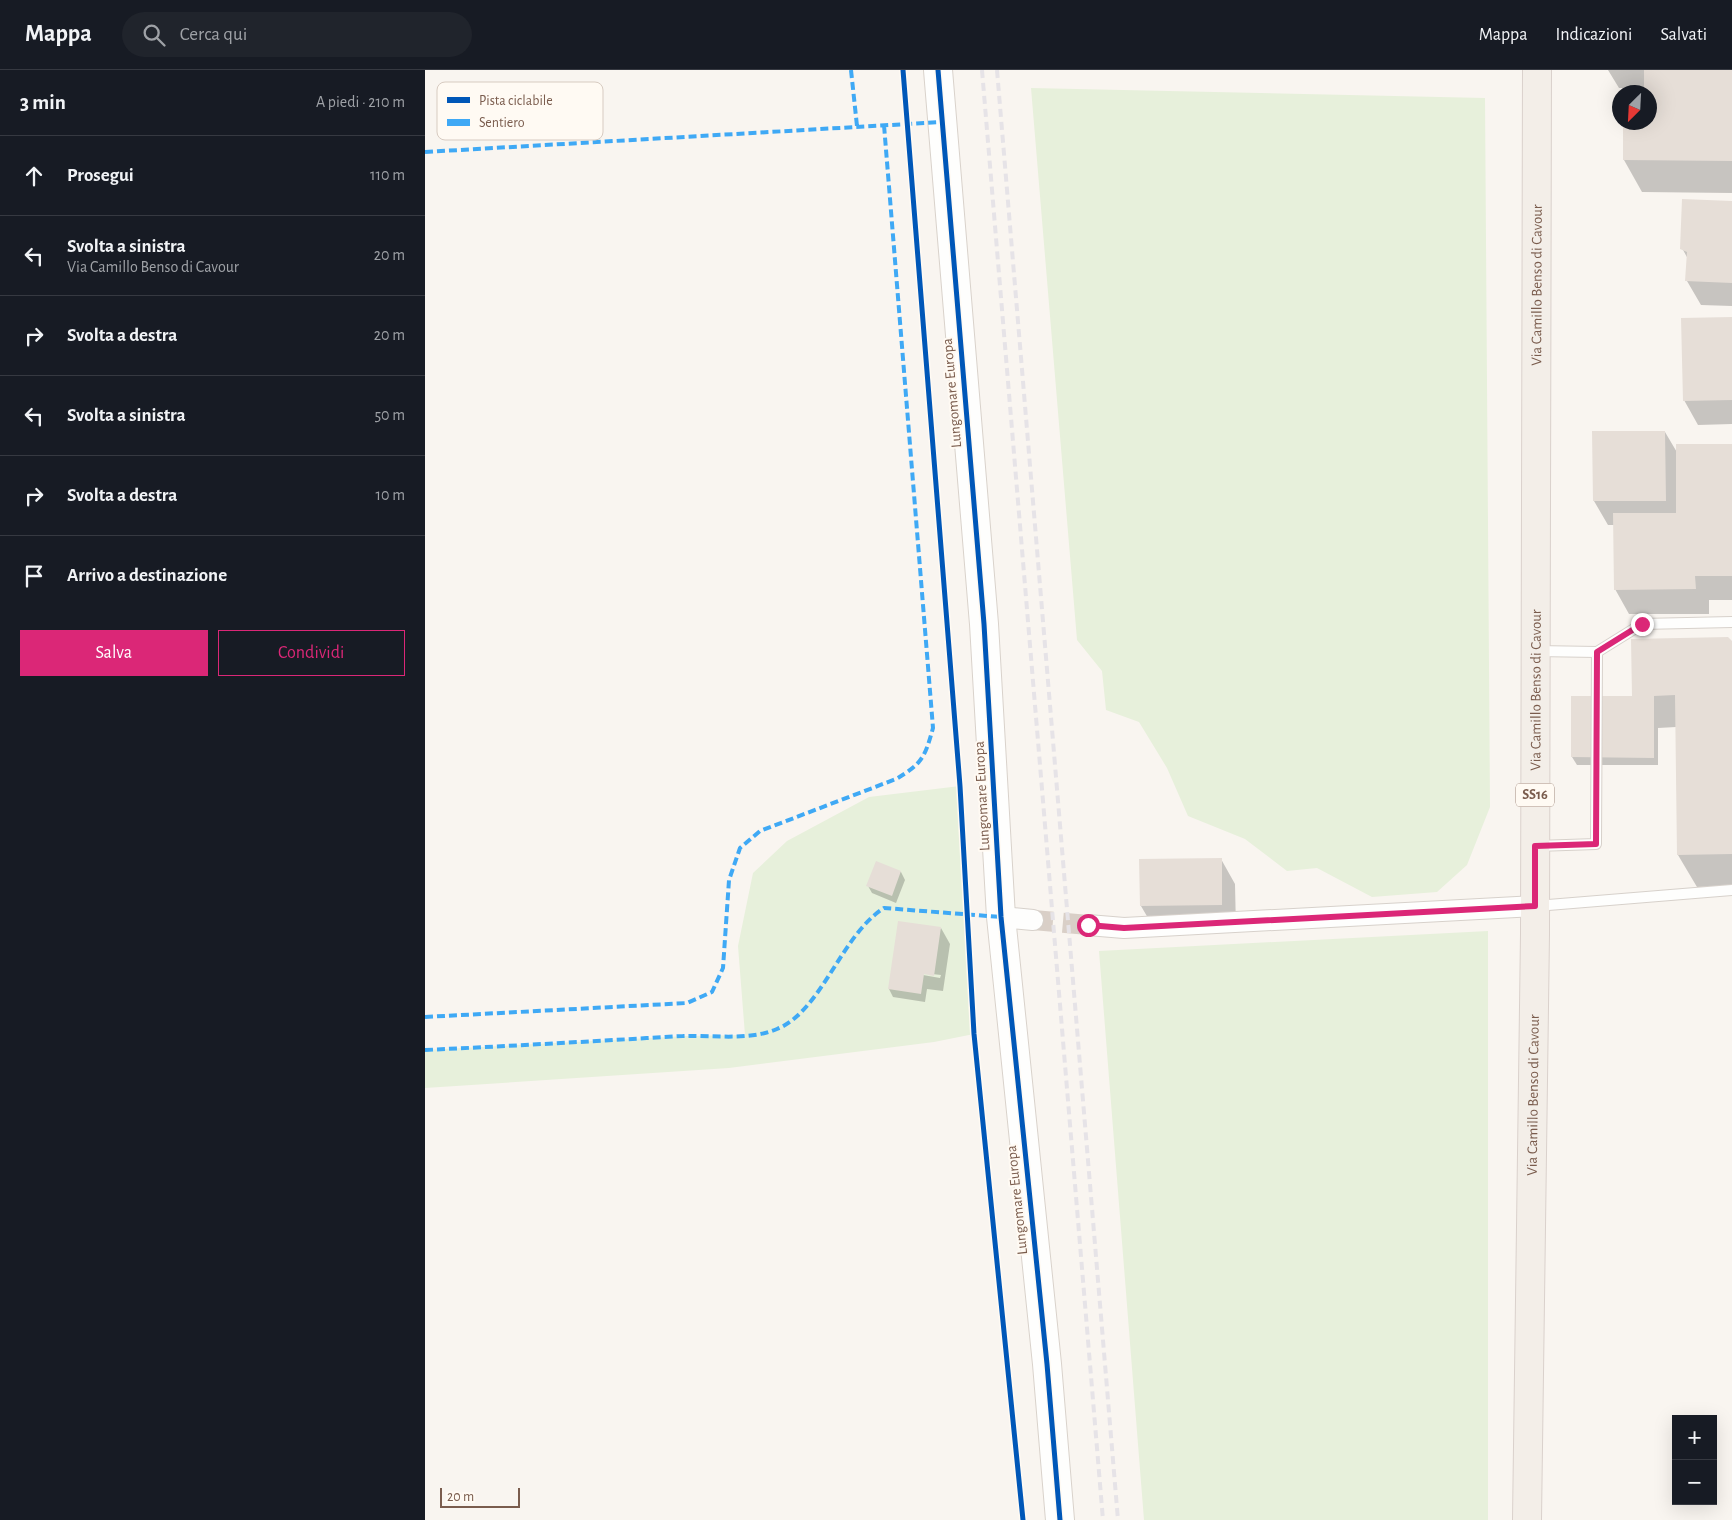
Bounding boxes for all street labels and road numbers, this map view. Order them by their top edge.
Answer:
street label: Via Camillo Benso di Cavour [1529,204,1544,366]
street label: Lungomare Europa [940,337,964,449]
street label: Via Camillo Benso di Cavour [1528,609,1543,771]
street label: Lungomare Europa [972,741,992,851]
road number: SS16 [1516,784,1554,806]
street label: Via Camillo Benso di Cavour [1524,1014,1541,1176]
street label: Lungomare Europa [1004,1144,1030,1256]

